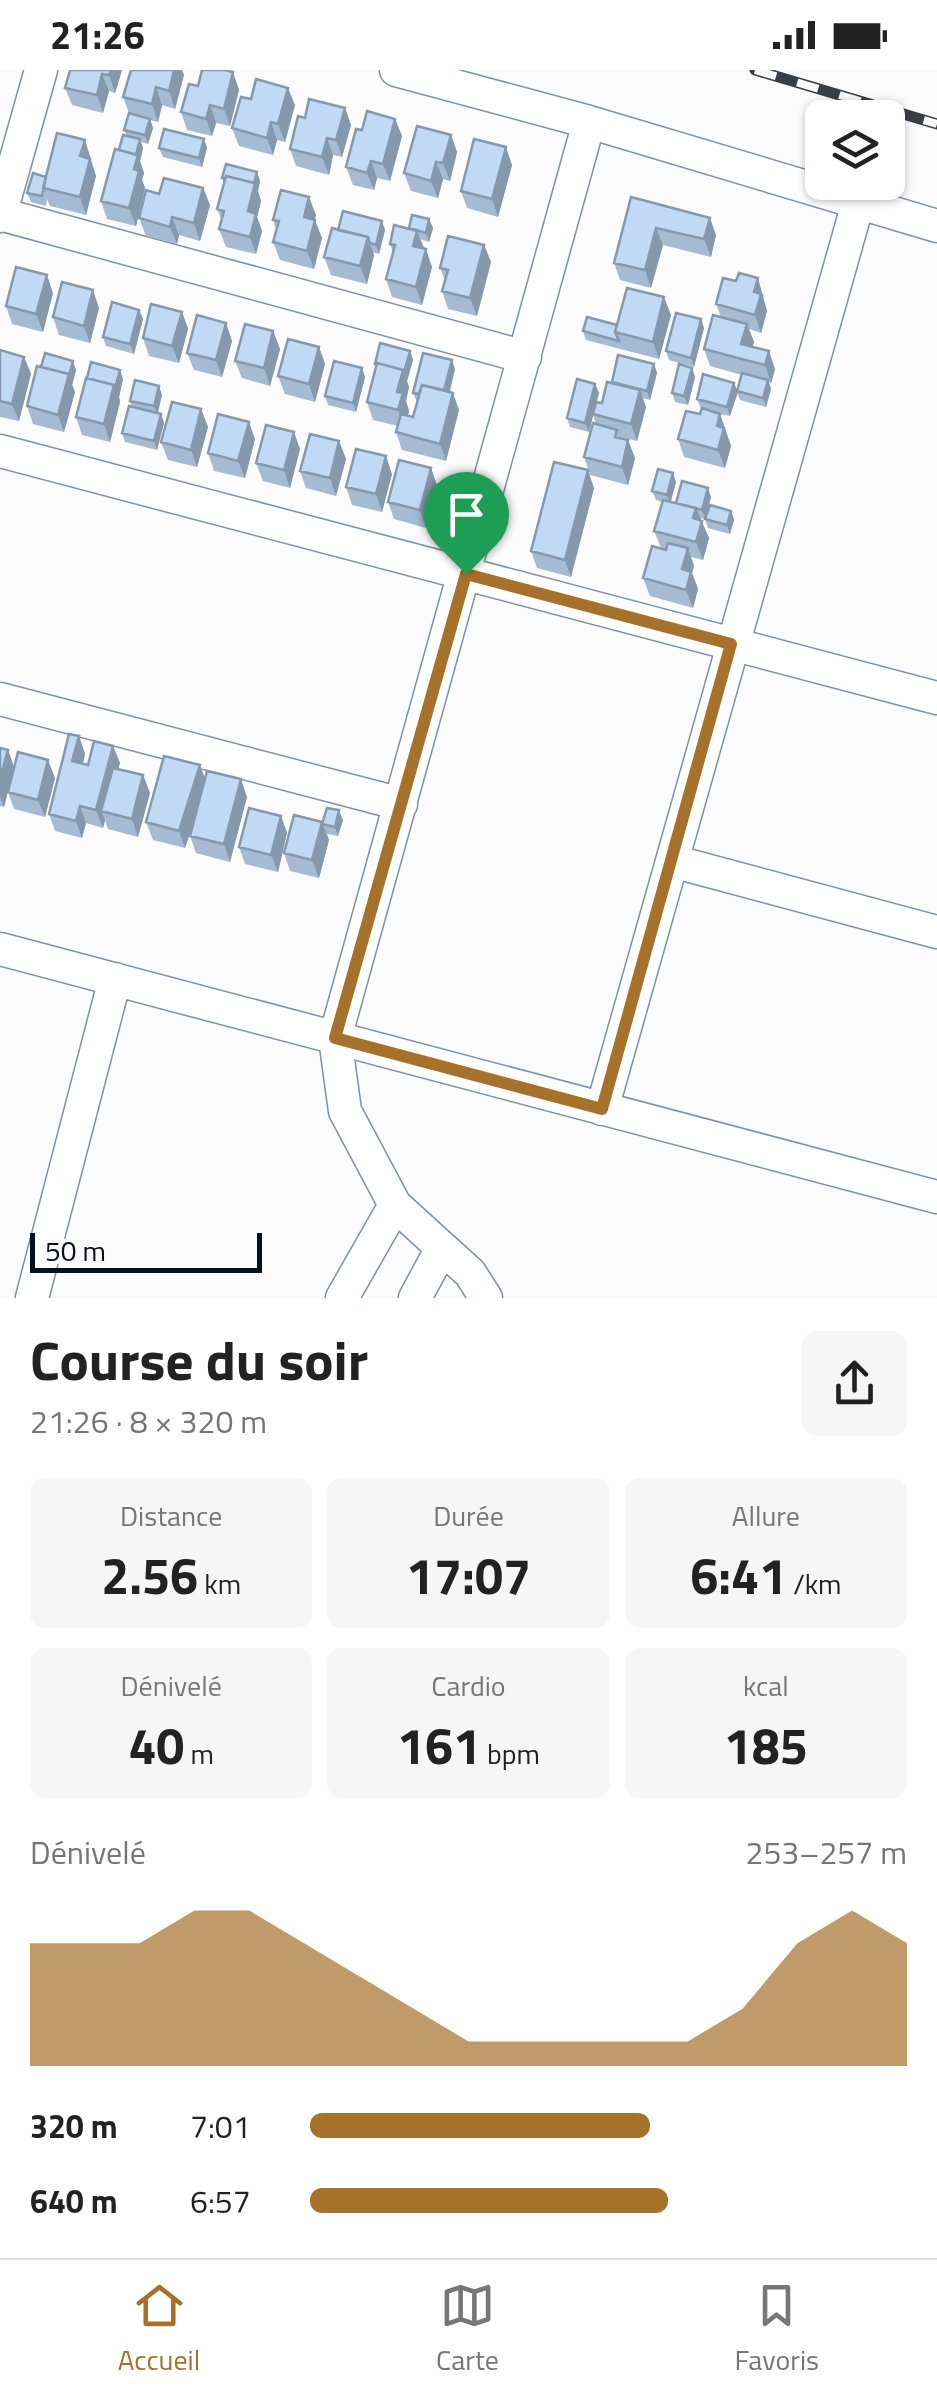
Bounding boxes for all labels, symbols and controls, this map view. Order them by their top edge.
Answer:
text: 21:26 [50,6,145,64]
map controls [805,100,905,200]
button: layers [805,100,905,200]
pin [424,472,509,575]
icon: arrive [439,487,494,542]
scale bar [30,1228,262,1272]
text: 50 m [45,1229,106,1272]
text: Course du soir [30,1318,368,1401]
button: share [802,1331,907,1436]
text: 21:26 · 8 × 320 m [30,1397,267,1445]
text: Distance [120,1494,222,1537]
text: Durée [433,1494,504,1537]
text: Allure [732,1494,800,1537]
text: 2.56 [101,1537,198,1613]
text: 17:07 [406,1537,531,1613]
text: 6:41 [690,1537,787,1613]
text: km [198,1562,241,1605]
text: /km [787,1562,842,1605]
text: Dénivelé [120,1664,222,1707]
text: Cardio [431,1664,506,1707]
text: kcal [743,1664,789,1707]
text: 40 [128,1707,184,1783]
text: 161 [397,1707,481,1783]
text: 185 [724,1707,808,1783]
text: m [184,1732,214,1775]
text: bpm [481,1732,540,1775]
text: Dénivelé [30,1828,146,1876]
text: 253–257 m [745,1828,907,1876]
text: 320 m [30,2102,118,2150]
text: 7:01 [190,2102,251,2150]
text: 640 m [30,2177,118,2225]
text: 6:57 [190,2177,251,2225]
tab: Accueil [118,2278,200,2381]
tab: Carte [436,2278,499,2381]
tab: Favoris [735,2278,819,2381]

